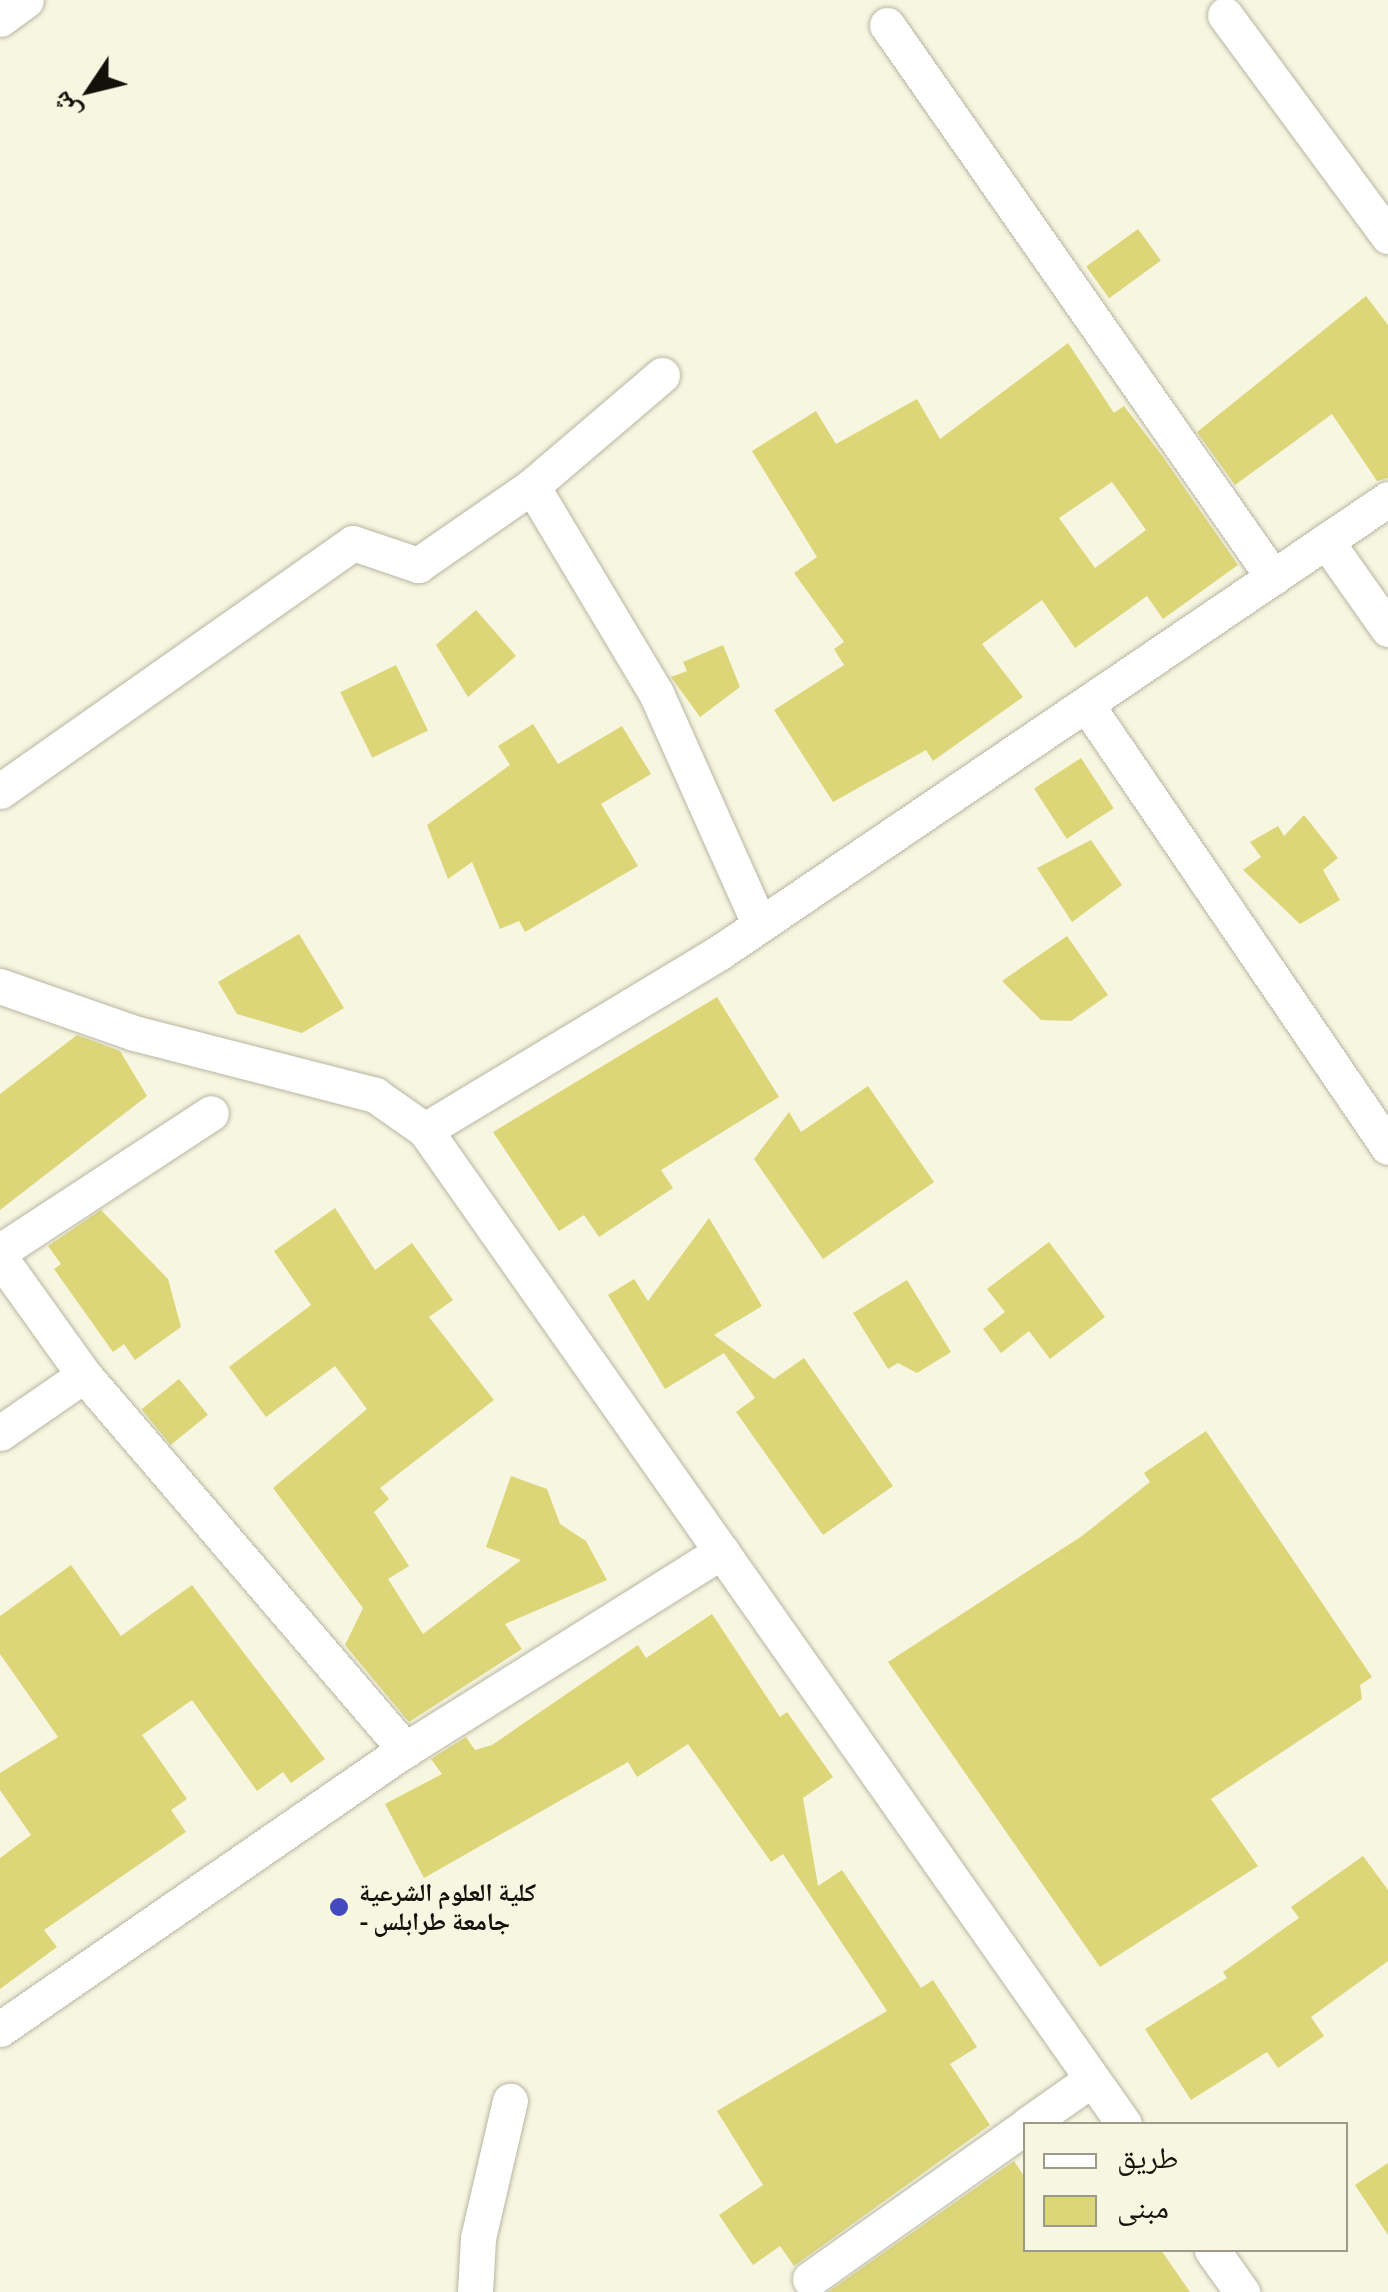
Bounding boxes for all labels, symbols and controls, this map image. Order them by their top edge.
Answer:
north arrow [40,40,140,140]
text: ش [43,86,87,129]
place label: كلية العلوم الشرعية - جامعة طرابلس [359,1878,536,1937]
marker: كلية العلوم الشرعية - جامعة طرابلس [328,1896,350,1918]
legend [1023,2122,1348,2252]
text: طريق [1117,2139,1178,2175]
text: مبنى [1117,2189,1169,2225]

